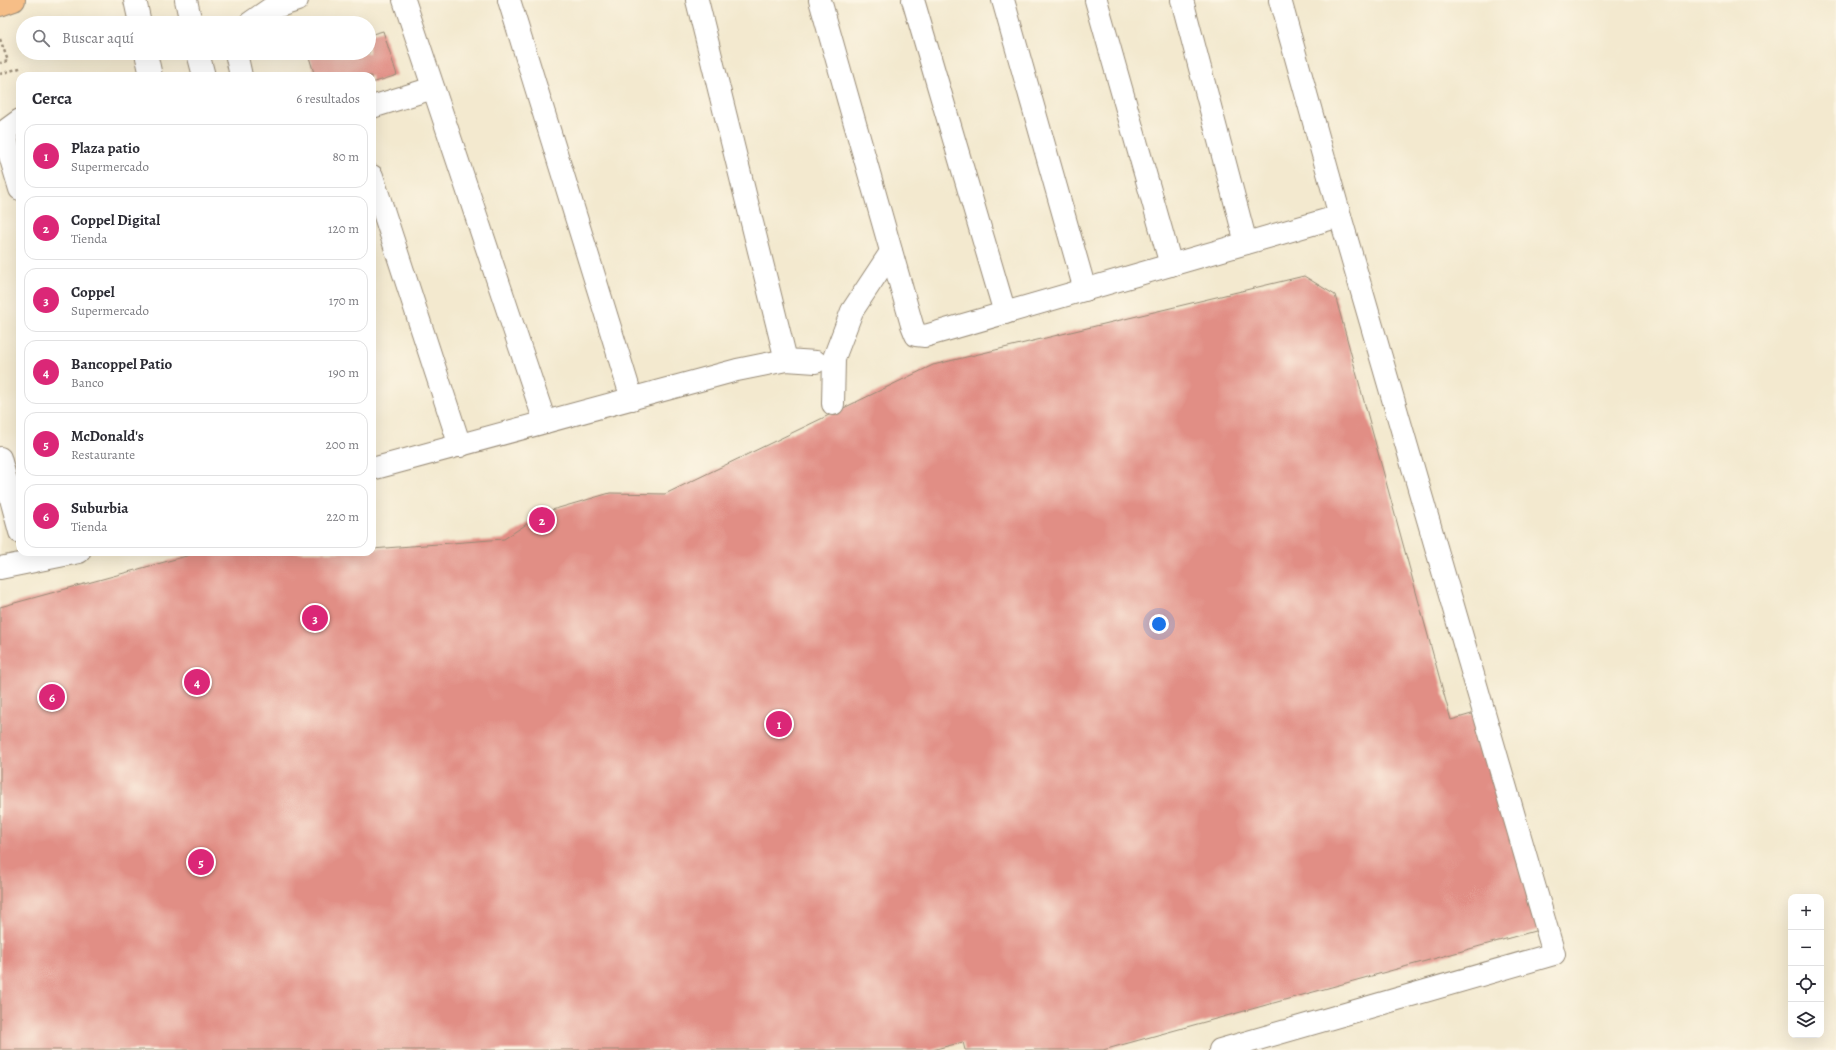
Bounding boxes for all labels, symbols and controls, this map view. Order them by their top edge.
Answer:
search box [16,16,376,60]
icon: search [30,27,52,49]
text: Buscar aquí [62,28,134,48]
text: Cerca [32,87,72,110]
text: 6 resultados [296,90,360,107]
text: Plaza patio [71,138,140,158]
text: 1 [44,148,48,165]
text: 80 m [332,148,359,165]
text: Supermercado [71,158,149,175]
text: Coppel Digital [71,210,160,230]
text: 2 [43,220,49,237]
text: 120 m [328,220,359,237]
text: Tienda [71,230,107,247]
text: Coppel [71,282,115,302]
text: 3 [43,292,49,309]
text: 170 m [329,292,359,309]
text: Supermercado [71,302,149,319]
text: Bancoppel Patio [71,354,172,374]
text: 4 [43,364,49,381]
text: 190 m [328,364,359,381]
text: Banco [71,374,104,391]
text: McDonald's [71,426,144,446]
text: 5 [43,436,49,453]
text: 200 m [326,436,359,453]
text: Restaurante [71,446,135,463]
text: Suburbia [71,498,129,518]
pin: 2 [529,505,555,535]
text: 6 [43,508,49,525]
text: 220 m [326,508,359,525]
text: Tienda [71,518,107,535]
pin: 3 [302,603,328,633]
your location [1149,614,1169,634]
pin: 4 [184,667,210,697]
pin: 6 [39,682,65,712]
pin: 1 [766,709,792,739]
pin: 5 [188,847,214,877]
map controls [1788,894,1824,1038]
button: + [1788,894,1824,930]
button: − [1788,930,1824,966]
button: locate [1788,966,1824,1002]
button: layers [1788,1002,1824,1038]

